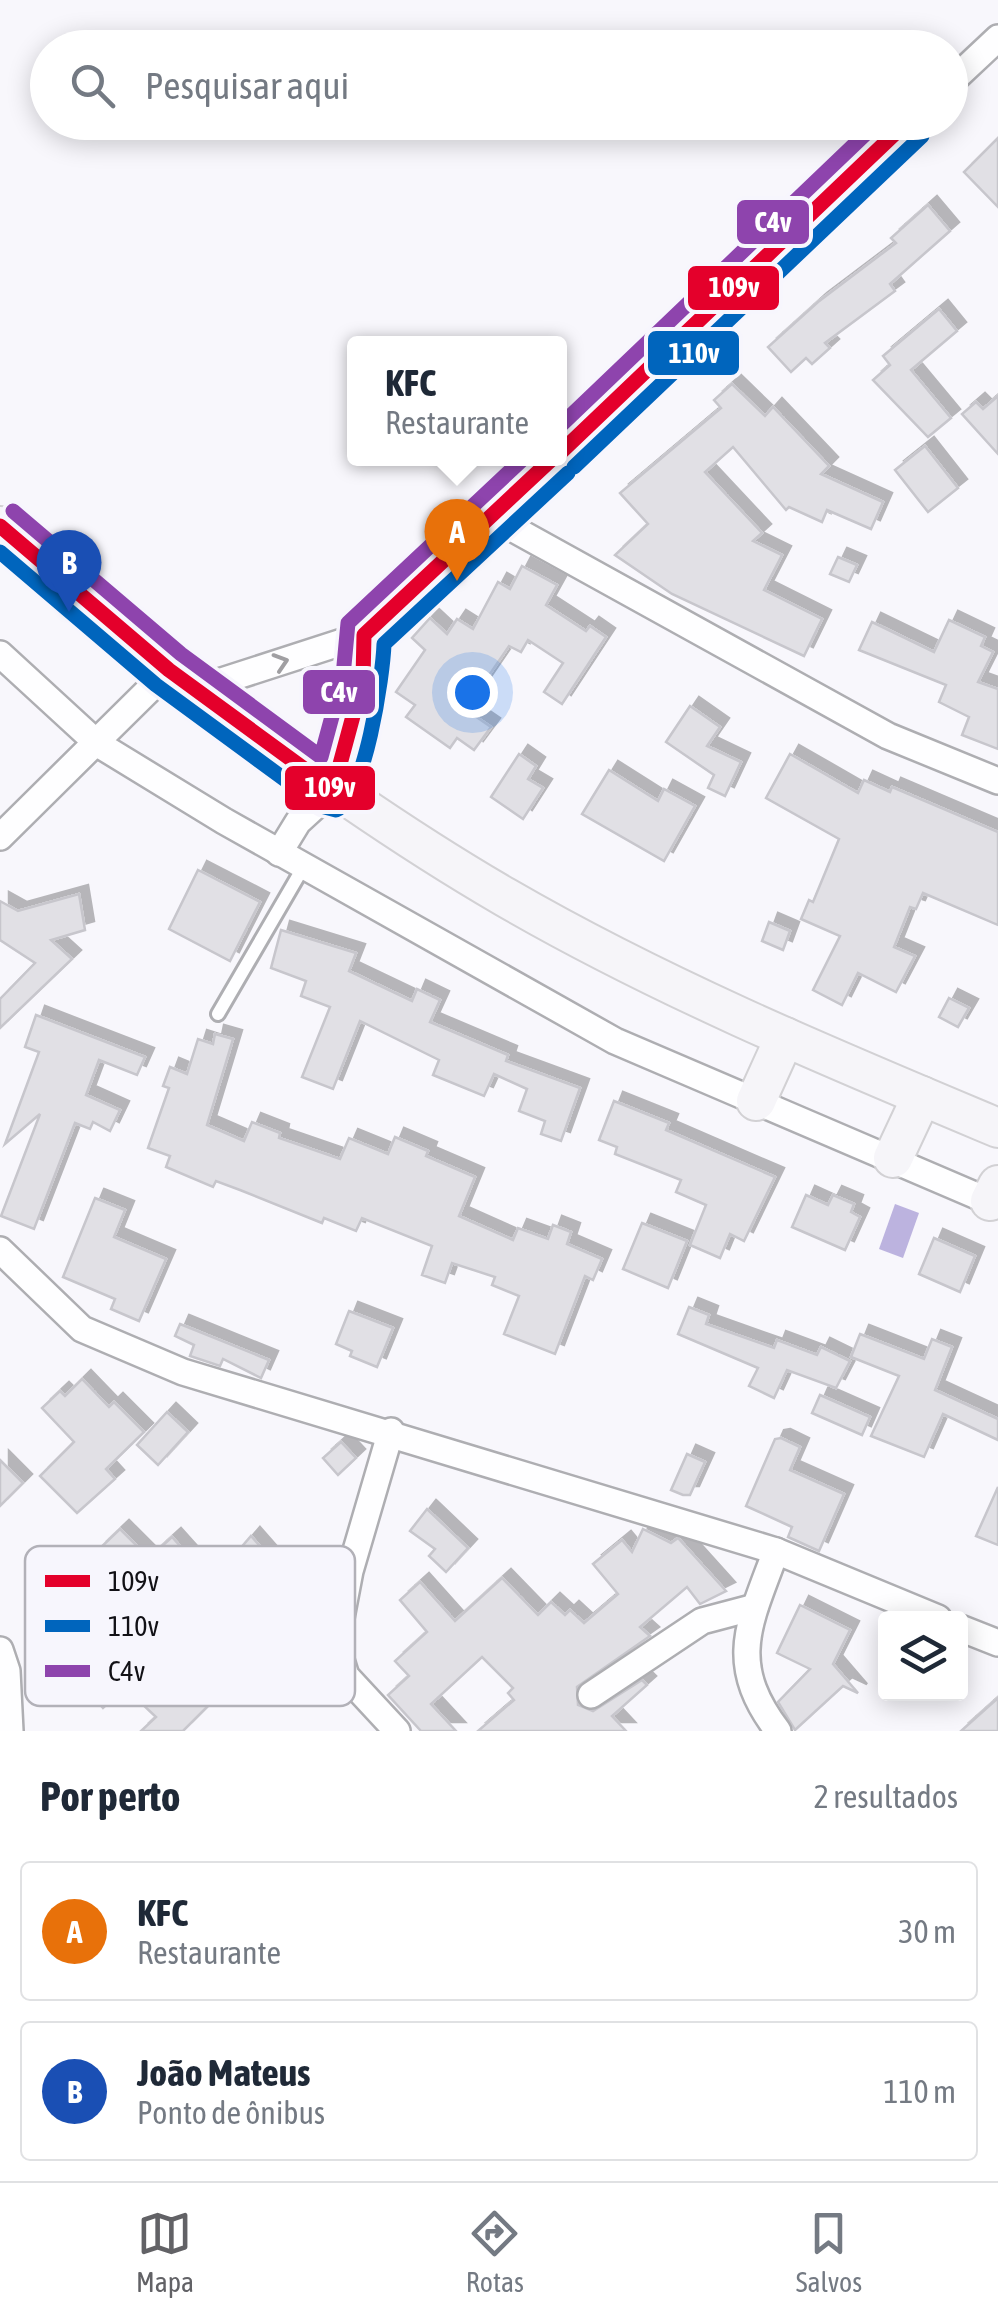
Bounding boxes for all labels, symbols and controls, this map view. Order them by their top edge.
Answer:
search box [30,30,968,140]
icon: search [65,58,120,113]
text: Pesquisar aqui [145,64,349,107]
line badge: C4v [735,198,811,246]
text: C4v [754,206,792,238]
line badge: 109v [686,264,781,312]
text: 109v [708,271,760,303]
line badge: 110v [646,329,741,377]
popup [347,336,567,466]
text: 110v [668,337,720,369]
text: KFC [385,361,436,404]
text: Restaurante [385,404,529,441]
pin: A [424,498,490,581]
pin: B [36,530,102,612]
one-way arrow [271,653,288,674]
your location [447,667,498,718]
line badge: C4v [301,668,377,716]
text: C4v [320,676,358,708]
line badge: 109v [283,764,377,812]
text: 109v [304,771,356,803]
legend [25,1546,355,1706]
text: 109v [108,1565,159,1597]
text: 110v [108,1610,159,1642]
map controls [878,1611,968,1701]
button: layers [878,1611,968,1701]
text: C4v [108,1655,145,1687]
text: Por perto [40,1772,180,1820]
text: 2 resultados [814,1778,958,1815]
text: KFC [137,1891,188,1934]
text: A [67,1913,82,1950]
text: 30 m [898,1913,956,1950]
text: Restaurante [137,1934,281,1971]
text: João Mateus [137,2051,310,2094]
text: B [67,2073,82,2110]
text: 110 m [883,2073,956,2110]
text: Ponto de ônibus [137,2094,325,2131]
tab: Mapa [136,2206,194,2298]
tab: Rotas [466,2206,524,2298]
tab: Salvos [796,2206,862,2298]

